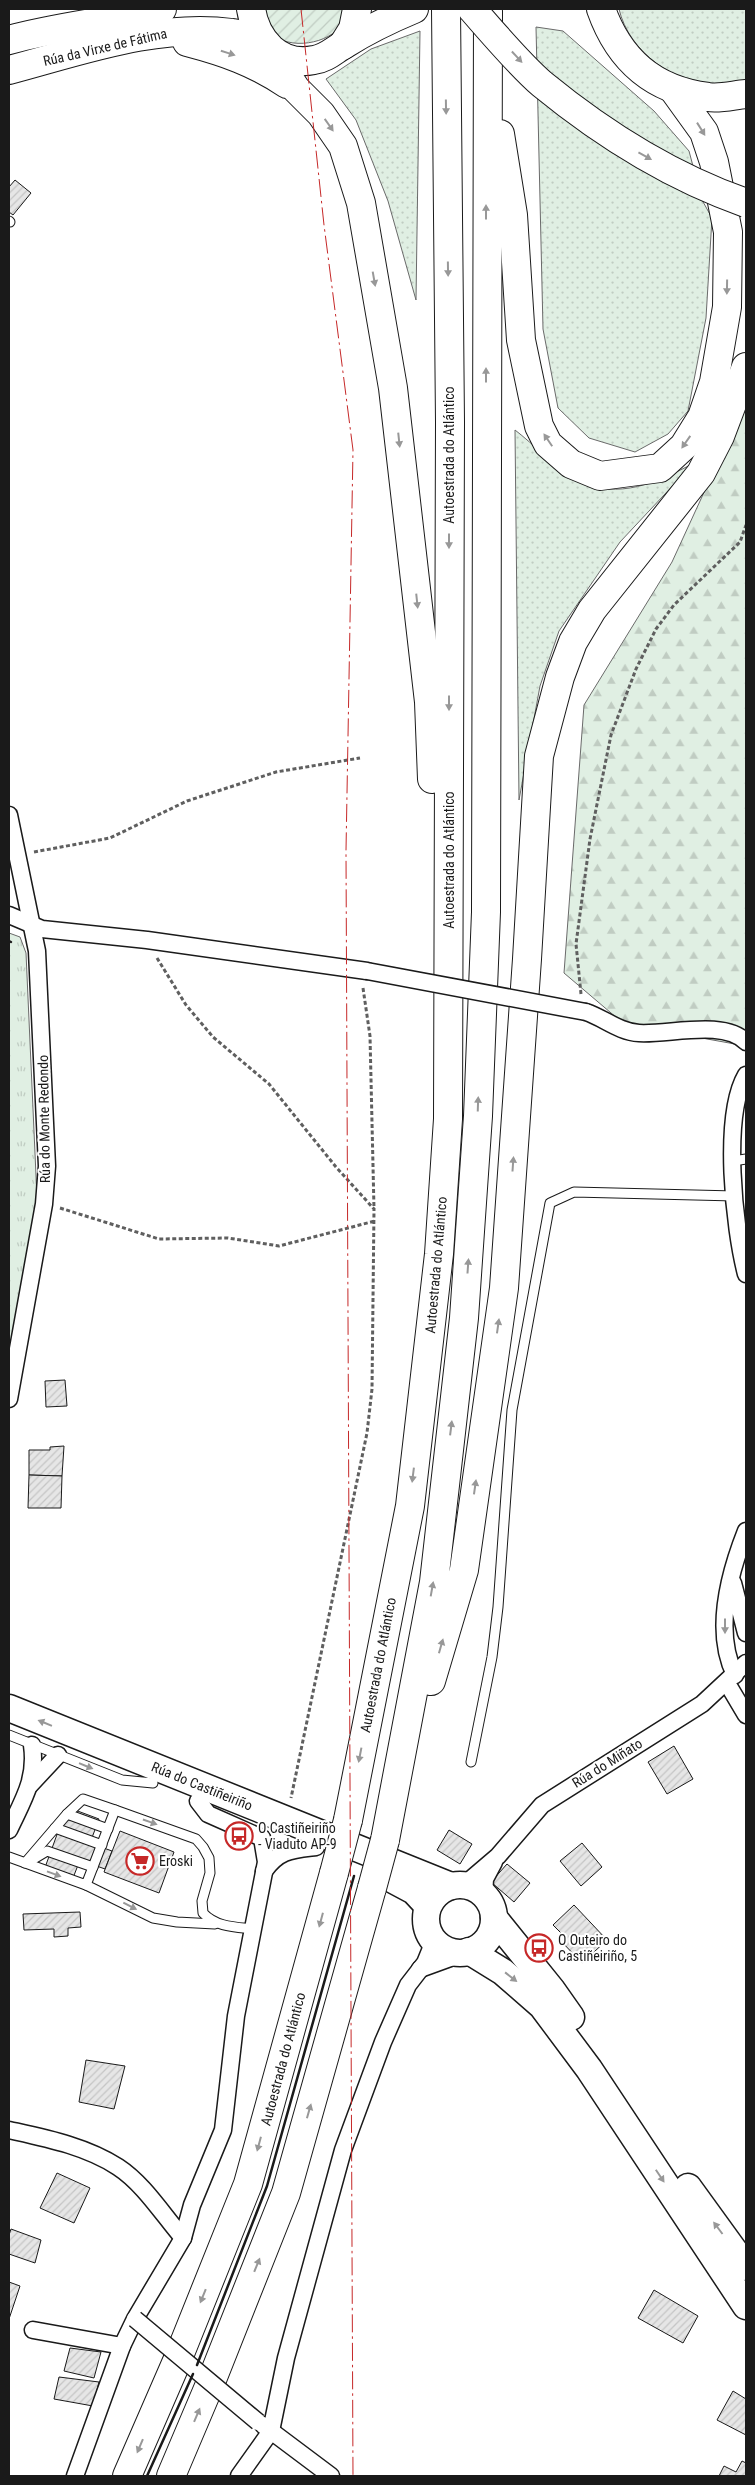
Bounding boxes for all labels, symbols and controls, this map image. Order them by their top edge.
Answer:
street label: Rúa da Virxe de Fátima [42,25,168,69]
one-way arrow [220,50,235,58]
one-way arrow [511,51,523,63]
one-way arrow [442,99,450,115]
one-way arrow [324,118,334,132]
one-way arrow [696,122,706,135]
one-way arrow [638,152,651,161]
one-way arrow [482,204,490,220]
one-way arrow [444,262,452,278]
one-way arrow [370,272,378,288]
one-way arrow [723,279,731,295]
one-way arrow [482,367,490,383]
street label: Autoestrada do Atlántico [441,386,457,524]
one-way arrow [395,432,403,448]
one-way arrow [543,433,552,447]
one-way arrow [681,435,691,449]
one-way arrow [445,533,453,549]
one-way arrow [413,594,421,610]
one-way arrow [445,696,453,712]
street label: Autoestrada do Atlántico [441,791,457,929]
street label: Rúa do Monte Redondo [35,1055,53,1183]
one-way arrow [474,1096,482,1112]
one-way arrow [509,1156,517,1172]
street label: Autoestrada do Atlántico [422,1196,450,1334]
one-way arrow [464,1258,472,1274]
one-way arrow [494,1318,502,1334]
one-way arrow [447,1420,455,1436]
one-way arrow [409,1468,417,1484]
one-way arrow [472,1479,480,1495]
one-way arrow [429,1581,437,1597]
street label: Autoestrada do Atlántico [357,1596,399,1734]
one-way arrow [721,1618,729,1634]
one-way arrow [438,1638,446,1653]
one-way arrow [37,1719,52,1726]
street label: Rúa do Miñato [569,1735,645,1791]
one-way arrow [356,1748,364,1764]
street label: Rúa do Castiñeiriño [149,1758,255,1814]
one-way arrow [79,1763,94,1771]
one-way arrow [143,1819,158,1826]
place label: O Castiñeiriño - Viaduto AP-9 [258,1820,337,1852]
bus stop icon: O Castiñeiriño - Viaduto AP-9 [224,1821,254,1851]
supermarket icon: Eroski [125,1846,155,1876]
place label: Eroski [159,1853,193,1869]
one-way arrow [47,1871,62,1878]
one-way arrow [123,1902,137,1910]
one-way arrow [317,1913,325,1928]
place label: O Outeiro do Castiñeiriño, 5 [558,1932,637,1964]
bus stop icon: O Outeiro do Castiñeiriño, 5 [524,1933,554,1963]
one-way arrow [504,1972,517,1983]
street label: Autoestrada do Atlántico [258,1991,308,2127]
one-way arrow [305,2103,313,2118]
one-way arrow [255,2137,263,2152]
one-way arrow [656,2170,665,2183]
one-way arrow [712,2222,723,2235]
one-way arrow [254,2258,262,2272]
one-way arrow [199,2289,207,2304]
one-way arrow [193,2408,201,2422]
one-way arrow [135,2439,143,2453]

